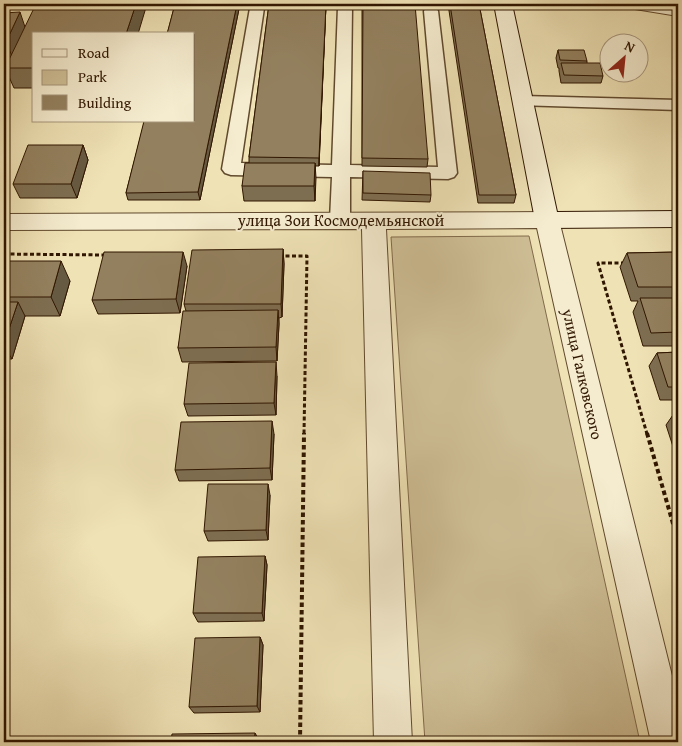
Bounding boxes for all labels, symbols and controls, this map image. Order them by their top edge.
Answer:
legend [32,32,195,122]
north arrow [600,32,650,82]
text: N [621,35,639,58]
text: Road [78,42,109,63]
text: Park [78,66,107,87]
text: Building [78,92,132,113]
street label: улица Зои Космодемьянской [237,208,445,232]
street label: улица Галковского [556,305,610,442]

